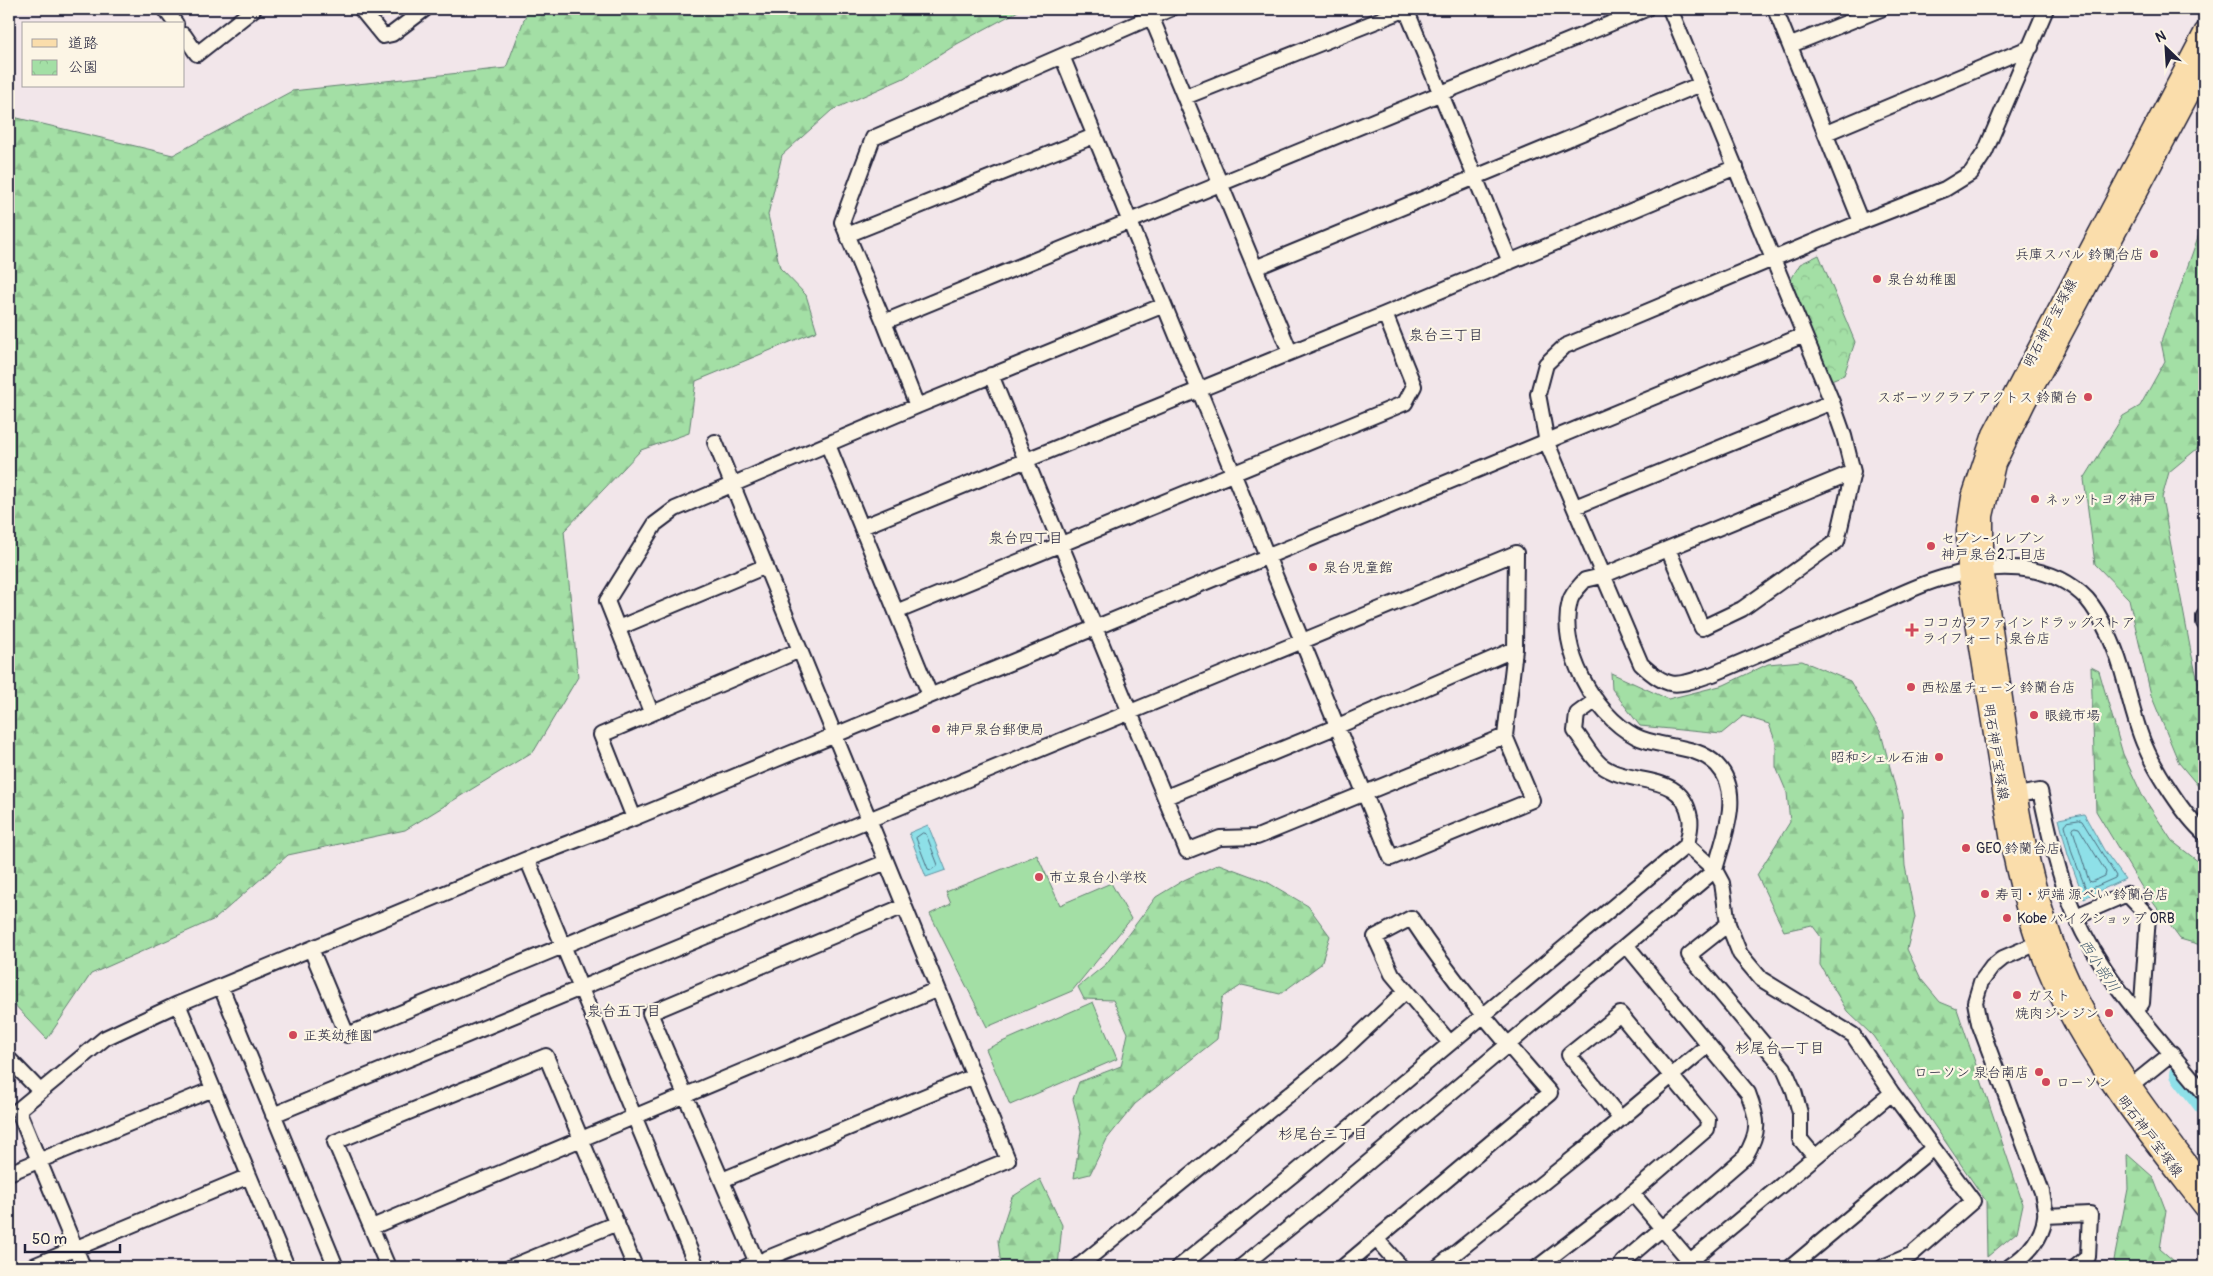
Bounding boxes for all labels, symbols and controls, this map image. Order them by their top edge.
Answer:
legend [22,22,185,88]
north arrow [2140,22,2190,72]
text: N [2153,27,2169,46]
text: 道路 [68,34,98,53]
text: 公園 [68,58,98,77]
place label: 兵庫スバル 鈴蘭台店 [2015,246,2144,263]
marker: 兵庫スバル 鈴蘭台店 [2148,248,2160,260]
place label: 泉台幼稚園 [1887,271,1957,288]
marker: 泉台幼稚園 [1871,273,1883,285]
street label: 明石神戸宝塚線 [2019,276,2081,370]
district label: 泉台三丁目 [1408,326,1484,345]
place label: スポーツクラブ アクトス 鈴蘭台 [1877,389,2078,406]
marker: スポーツクラブ アクトス 鈴蘭台 [2082,391,2094,403]
place label: ネッツトヨタ神戸 [2045,491,2156,508]
marker: ネッツトヨタ神戸 [2029,493,2041,505]
district label: 泉台四丁目 [988,529,1064,548]
place label: セブン-イレブン 神戸泉台2丁目店 [1941,530,2047,563]
marker: セブン-イレブン 神戸泉台2丁目店 [1925,540,1937,552]
place label: 泉台児童館 [1323,559,1393,576]
marker: 泉台児童館 [1307,561,1319,573]
place label: ココカラファイン ドラッグストア ライフォート 泉台店 [1922,614,2135,647]
marker: ココカラファイン ドラッグストア ライフォート 泉台店 [1906,624,1918,636]
place label: 西松屋チェーン 鈴蘭台店 [1921,679,2076,696]
marker: 西松屋チェーン 鈴蘭台店 [1905,681,1917,693]
street label: 明石神戸宝塚線 [1980,702,2012,802]
place label: 眼鏡市場 [2044,707,2100,724]
marker: 眼鏡市場 [2028,709,2040,721]
place label: 神戸泉台郵便局 [946,721,1044,738]
marker: 神戸泉台郵便局 [930,723,942,735]
place label: 昭和シェル石油 [1831,749,1929,766]
marker: 昭和シェル石油 [1933,751,1945,763]
place label: GEO 鈴蘭台店 [1976,840,2061,857]
marker: GEO 鈴蘭台店 [1960,842,1972,854]
place label: 市立泉台小学校 [1049,869,1147,886]
marker: 市立泉台小学校 [1033,871,1045,883]
place label: 寿司・炉端 源べい 鈴蘭台店 [1995,886,2169,903]
marker: 寿司・炉端 源べい 鈴蘭台店 [1979,888,1991,900]
place label: Kobe バイクショップ ORB [2017,910,2175,927]
marker: Kobe バイクショップ ORB [2001,912,2013,924]
water label: 西小部川 [2075,936,2123,996]
place label: ガスト [2027,987,2070,1004]
marker: ガスト [2011,989,2023,1001]
district label: 泉台五丁目 [586,1002,662,1021]
place label: 焼肉ジンジン [2015,1005,2099,1022]
marker: 焼肉ジンジン [2103,1007,2115,1019]
place label: 正英幼稚園 [303,1027,373,1044]
marker: 正英幼稚園 [287,1029,299,1041]
district label: 杉尾台一丁目 [1735,1039,1825,1058]
place label: ローソン 泉台南店 [1914,1064,2029,1081]
marker: ローソン 泉台南店 [2033,1066,2045,1078]
place label: ローソン [2056,1074,2112,1091]
marker: ローソン [2040,1076,2052,1088]
street label: 明石神戸宝塚線 [2114,1092,2186,1180]
district label: 杉尾台二丁目 [1278,1125,1368,1144]
scale bar [25,1221,120,1253]
text: 50 m [32,1230,67,1249]

